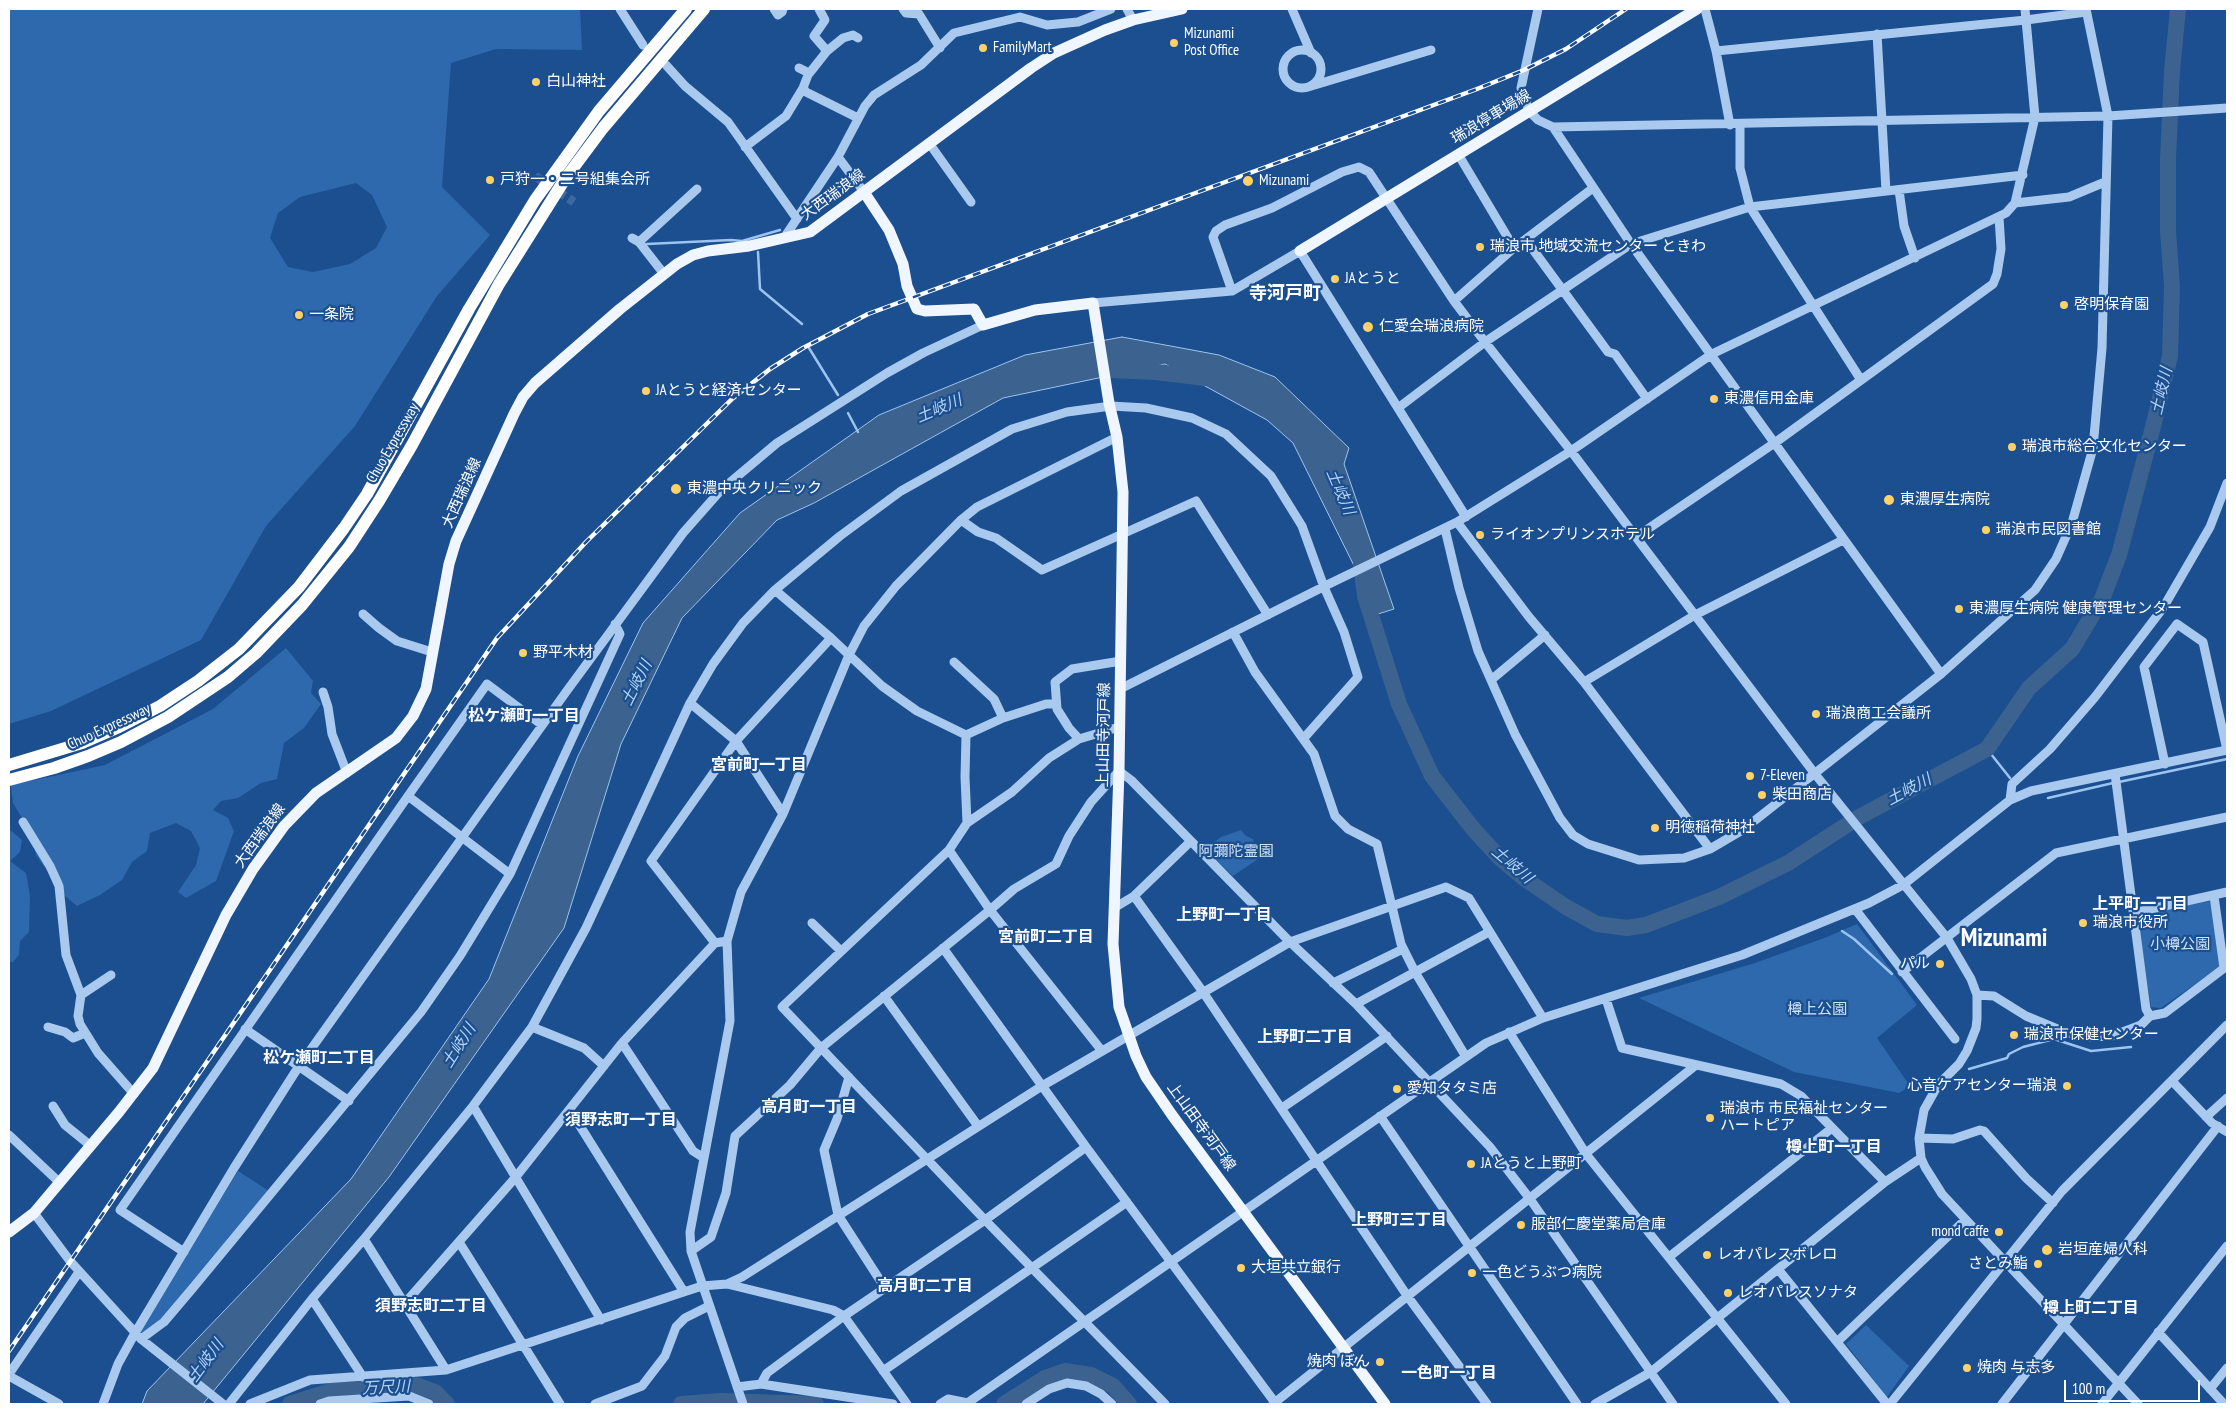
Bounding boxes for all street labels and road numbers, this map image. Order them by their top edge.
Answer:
street label: 瑞浪停車場線 [1448,86,1534,148]
street label: 大西瑞浪線 [797,166,869,224]
street label: Chuo Expressway [363,400,423,486]
street label: 大西瑞浪線 [439,455,485,531]
street label: 上山田寺河戸線 [1094,682,1114,788]
street label: Chuo Expressway [65,700,153,754]
street label: 大西瑞浪線 [231,800,289,872]
street label: 上山田寺河戸線 [1163,1079,1239,1175]

